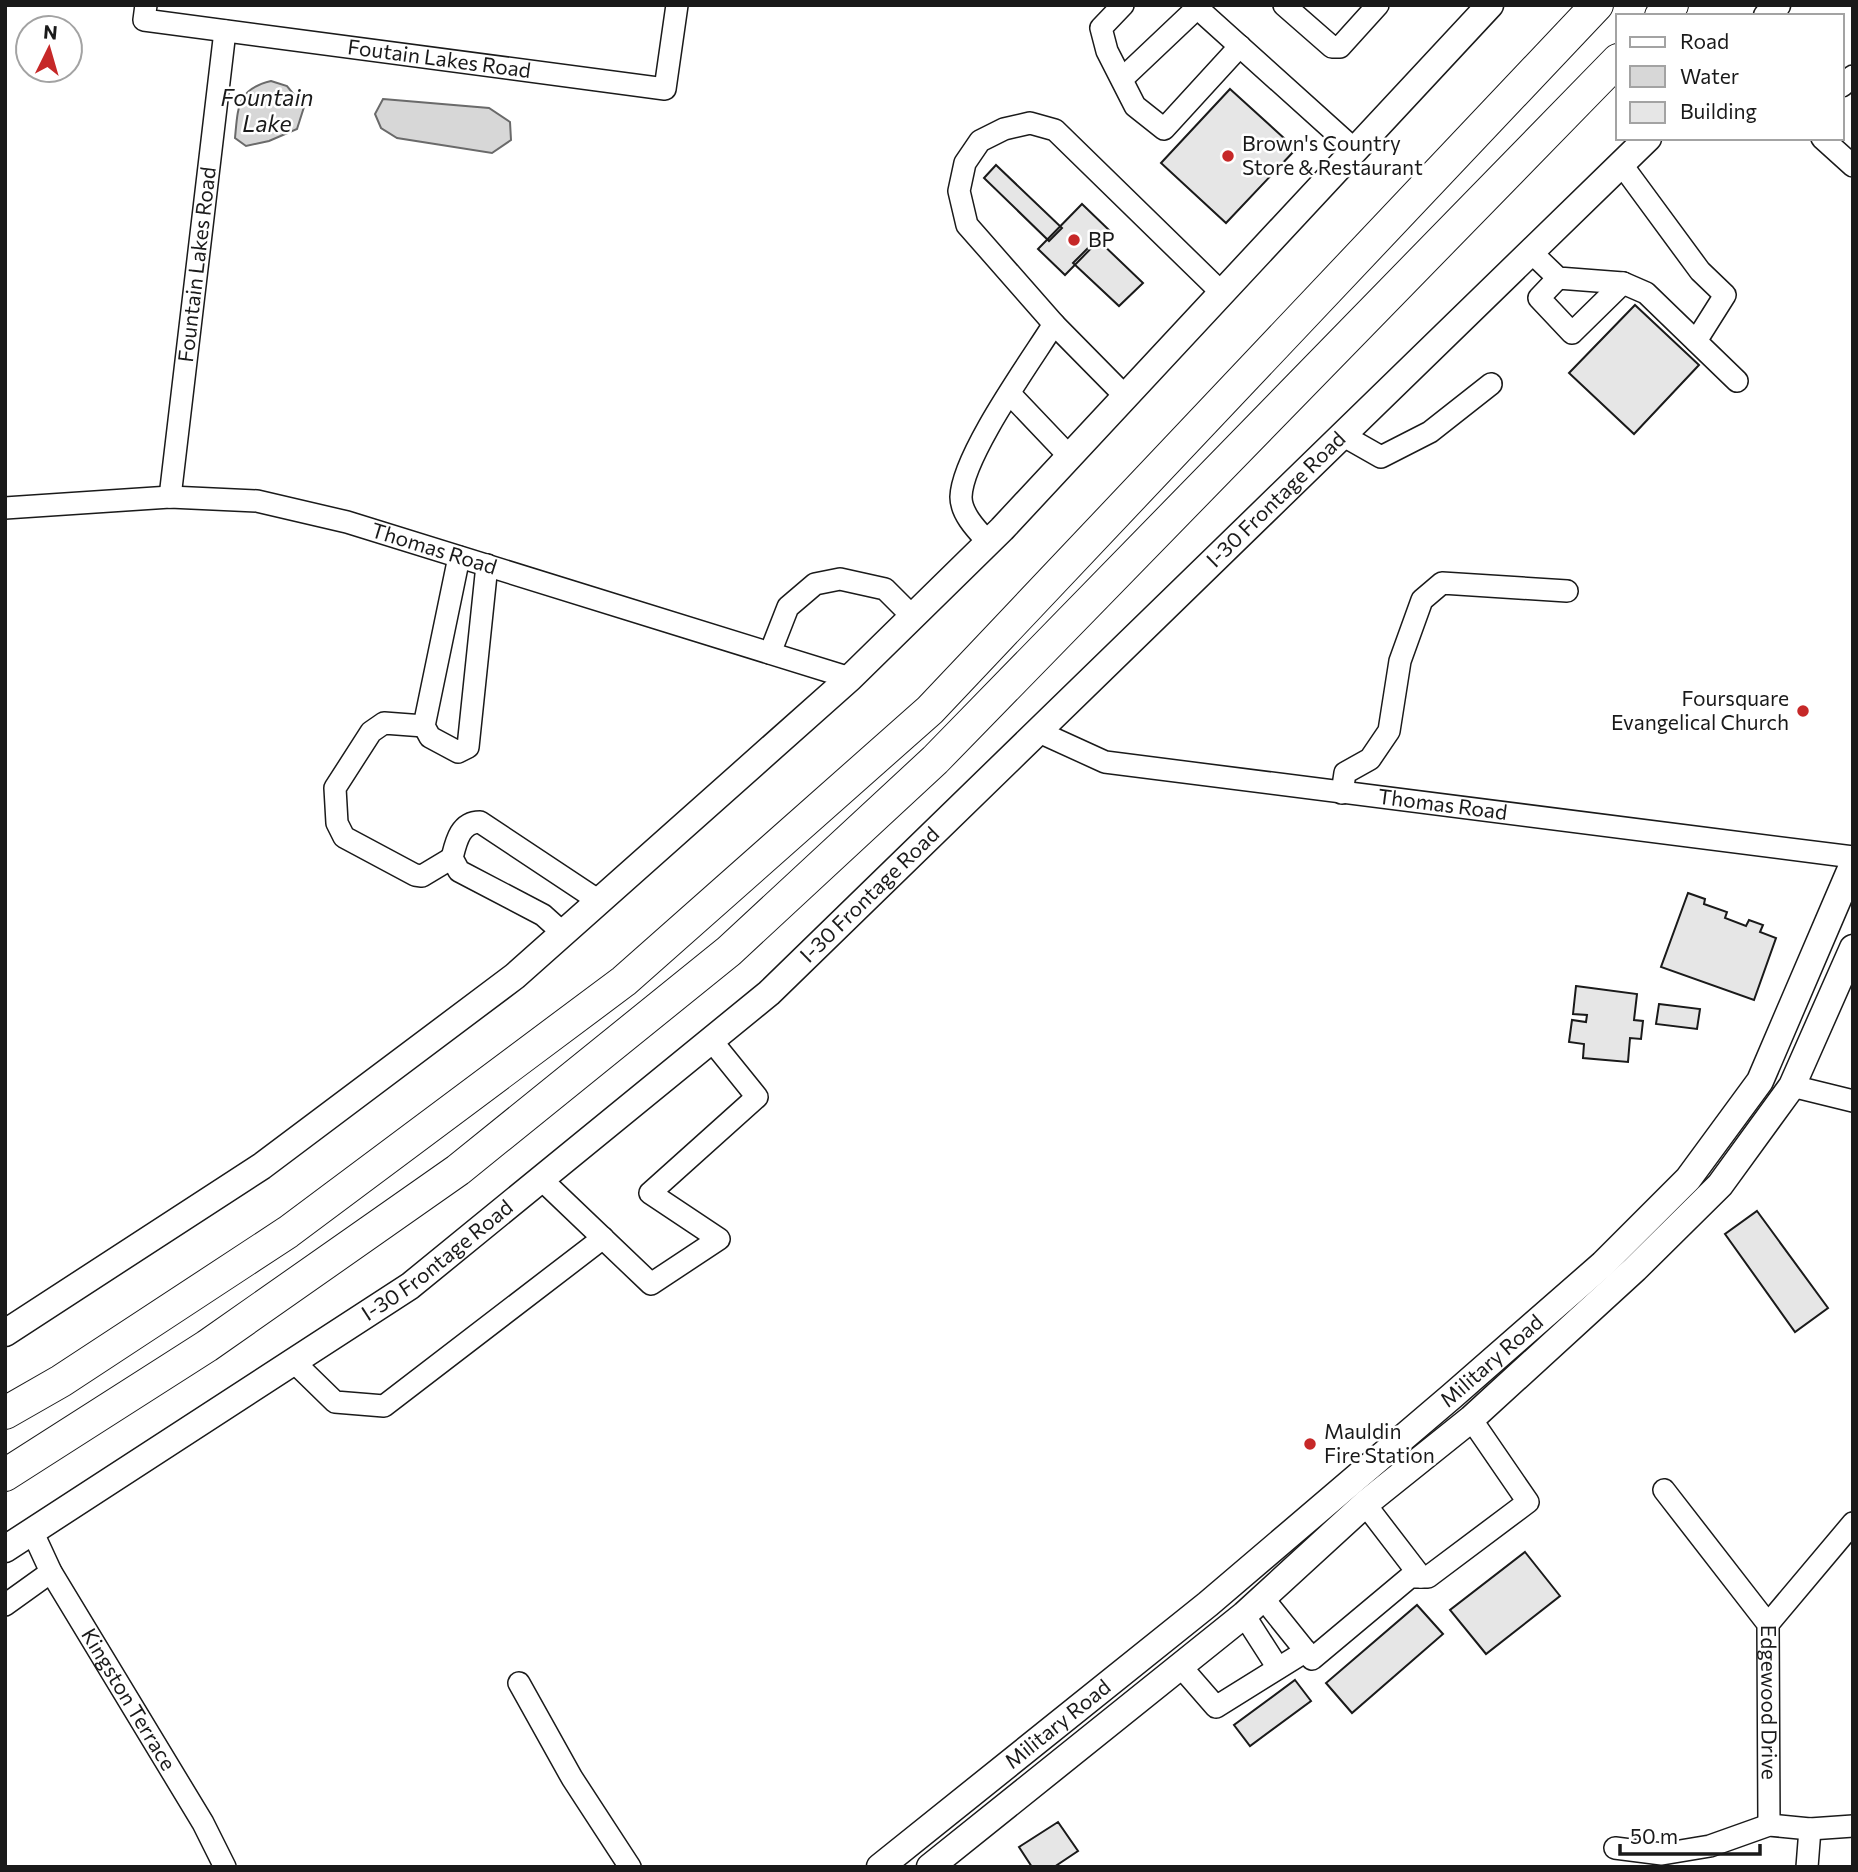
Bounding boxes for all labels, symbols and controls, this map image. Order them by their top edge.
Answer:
north arrow [14,14,84,84]
legend [1616,14,1844,140]
text: N [42,19,59,44]
text: Road [1680,28,1729,53]
street label: Foutain Lakes Road [346,33,533,82]
text: Water [1680,63,1739,88]
water label: Fountain Lake [220,83,314,137]
text: Building [1680,98,1757,123]
place label: Brown's Country Store & Restaurant [1242,130,1423,179]
marker: Brown's Country Store & Restaurant [1220,148,1236,164]
street label: Fountain Lakes Road [172,165,220,364]
place label: BP [1088,226,1115,251]
marker: BP [1066,232,1082,248]
street label: I-30 Frontage Road [1201,425,1350,572]
street label: Thomas Road [369,516,500,579]
place label: Foursquare Evangelical Church [1611,685,1789,734]
marker: Foursquare Evangelical Church [1795,703,1811,719]
street label: Thomas Road [1377,783,1509,824]
street label: I-30 Frontage Road [794,821,943,967]
street label: I-30 Frontage Road [356,1194,517,1325]
street label: Military Road [1434,1308,1547,1412]
place label: Mauldin Fire Station [1324,1418,1435,1467]
marker: Mauldin Fire Station [1302,1436,1318,1452]
street label: Kingston Terrace [77,1623,182,1774]
street label: Edgewood Drive [1757,1625,1783,1780]
street label: Military Road [999,1673,1115,1773]
scale bar [1620,1812,1760,1856]
text: 50 m [1630,1823,1678,1848]

